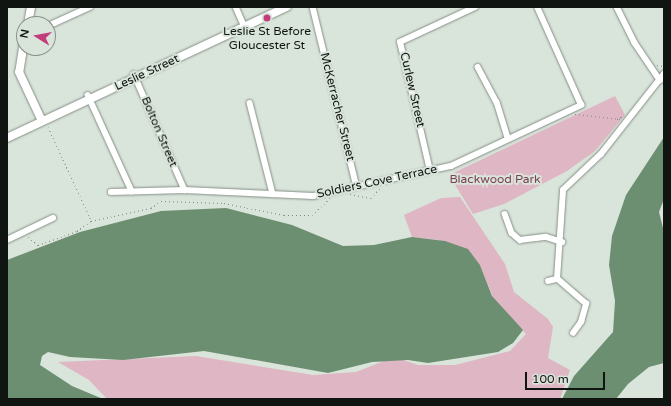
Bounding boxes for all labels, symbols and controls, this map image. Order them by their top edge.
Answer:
marker: Leslie St Before Gloucester St [262,13,272,23]
north arrow [16,16,56,56]
place label: Leslie St Before Gloucester St [223,25,311,53]
text: N [17,28,32,39]
street label: McKerracher Street [317,51,357,163]
street label: Curlew Street [396,51,428,129]
street label: Leslie Street [112,52,182,94]
street label: Bolton Street [138,95,180,169]
street label: Soldiers Cove Terrace [316,162,438,202]
park label: Blackwood Park [449,173,541,187]
scale bar [527,364,607,390]
text: 100 m [532,372,569,386]

